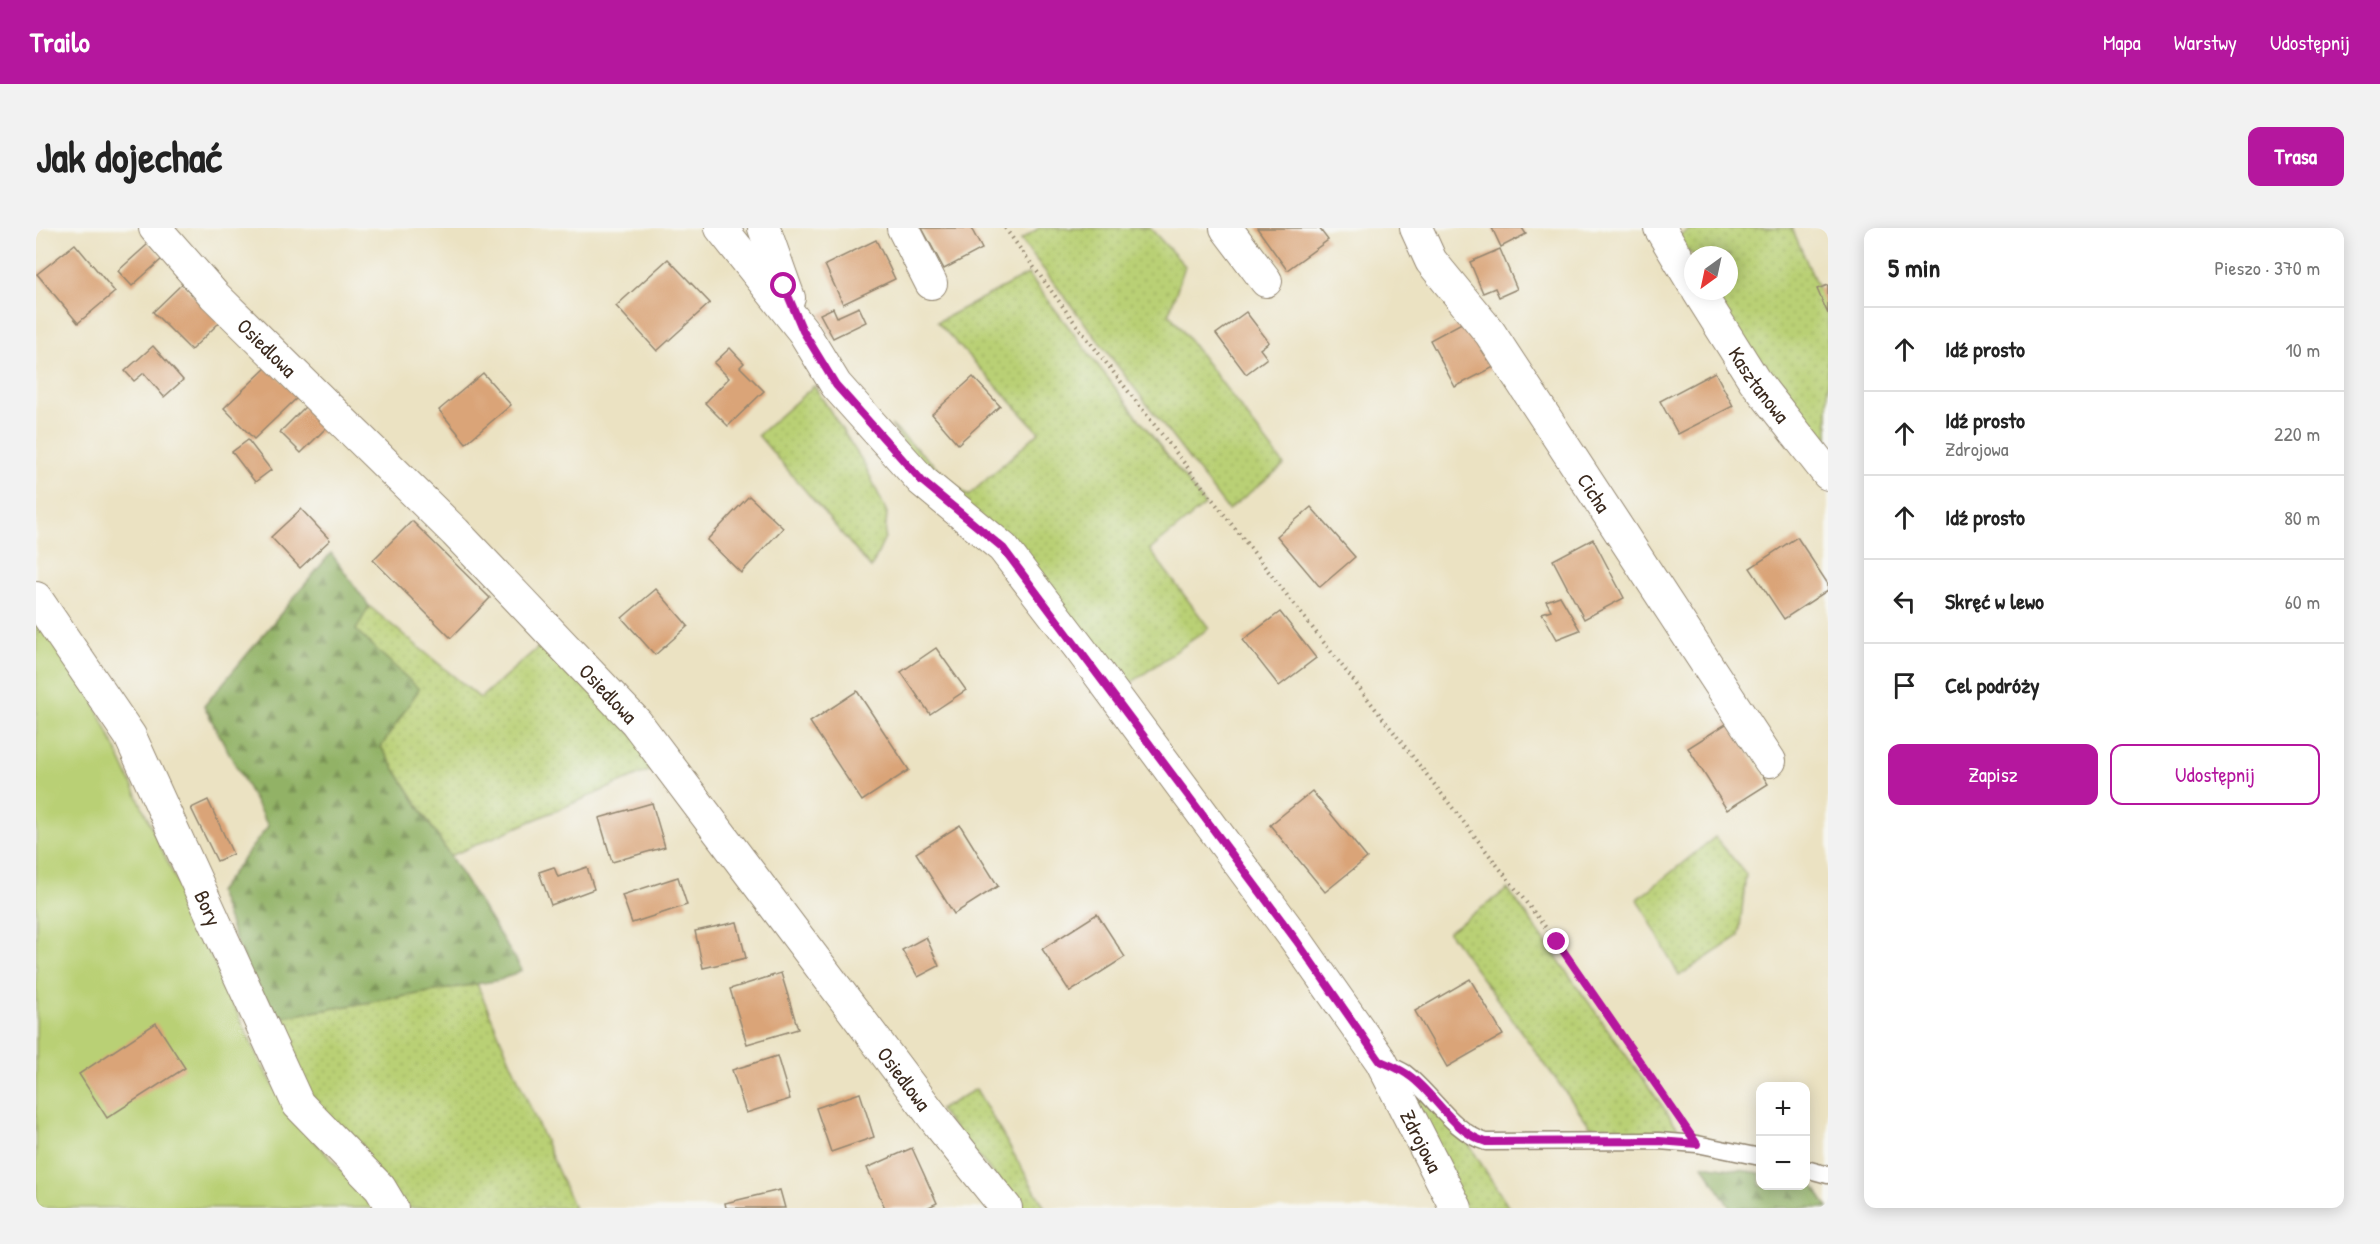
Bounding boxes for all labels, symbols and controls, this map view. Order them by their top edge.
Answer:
text: Trailo [30,23,90,61]
text: Mapa [2103,28,2141,57]
text: Warstwy [2174,28,2237,57]
text: Udostępnij [2270,28,2350,57]
button: Trasa [2248,127,2344,186]
text: Jak dojechać [36,128,222,185]
north arrow [1684,246,1738,300]
text: 5 min [1888,250,1940,285]
text: Pieszo · 370 m [2214,254,2320,281]
route start [770,272,796,298]
street label: Osiedlowa [231,311,304,383]
icon: ahead [1888,333,1921,366]
text: Idź prosto [1945,334,2025,364]
text: 10 m [2286,336,2320,363]
street label: Kasztanowa [1722,341,1797,429]
text: Idź prosto [1945,405,2025,435]
icon: ahead [1888,417,1921,450]
text: 220 m [2274,420,2320,447]
text: Zdrojowa [1945,435,2009,462]
street label: Cicha [1571,467,1618,518]
icon: ahead [1888,501,1921,534]
text: Idź prosto [1945,502,2025,532]
text: 80 m [2284,504,2320,531]
icon: left [1888,585,1921,618]
text: Skręć w lewo [1945,586,2044,616]
text: 60 m [2285,588,2320,615]
street label: Osiedlowa [573,657,644,730]
icon: arrive [1888,669,1921,702]
text: Cel podróży [1945,670,2040,700]
button: Zapisz [1888,744,2098,805]
button: Udostępnij [2110,744,2320,805]
street label: Bory [188,886,229,931]
route end [1543,928,1569,954]
street label: Osiedlowa [871,1041,938,1116]
map controls [1756,1082,1810,1190]
button: + [1756,1082,1810,1136]
street label: Zdrojowa [1394,1105,1450,1177]
button: − [1756,1136,1810,1190]

